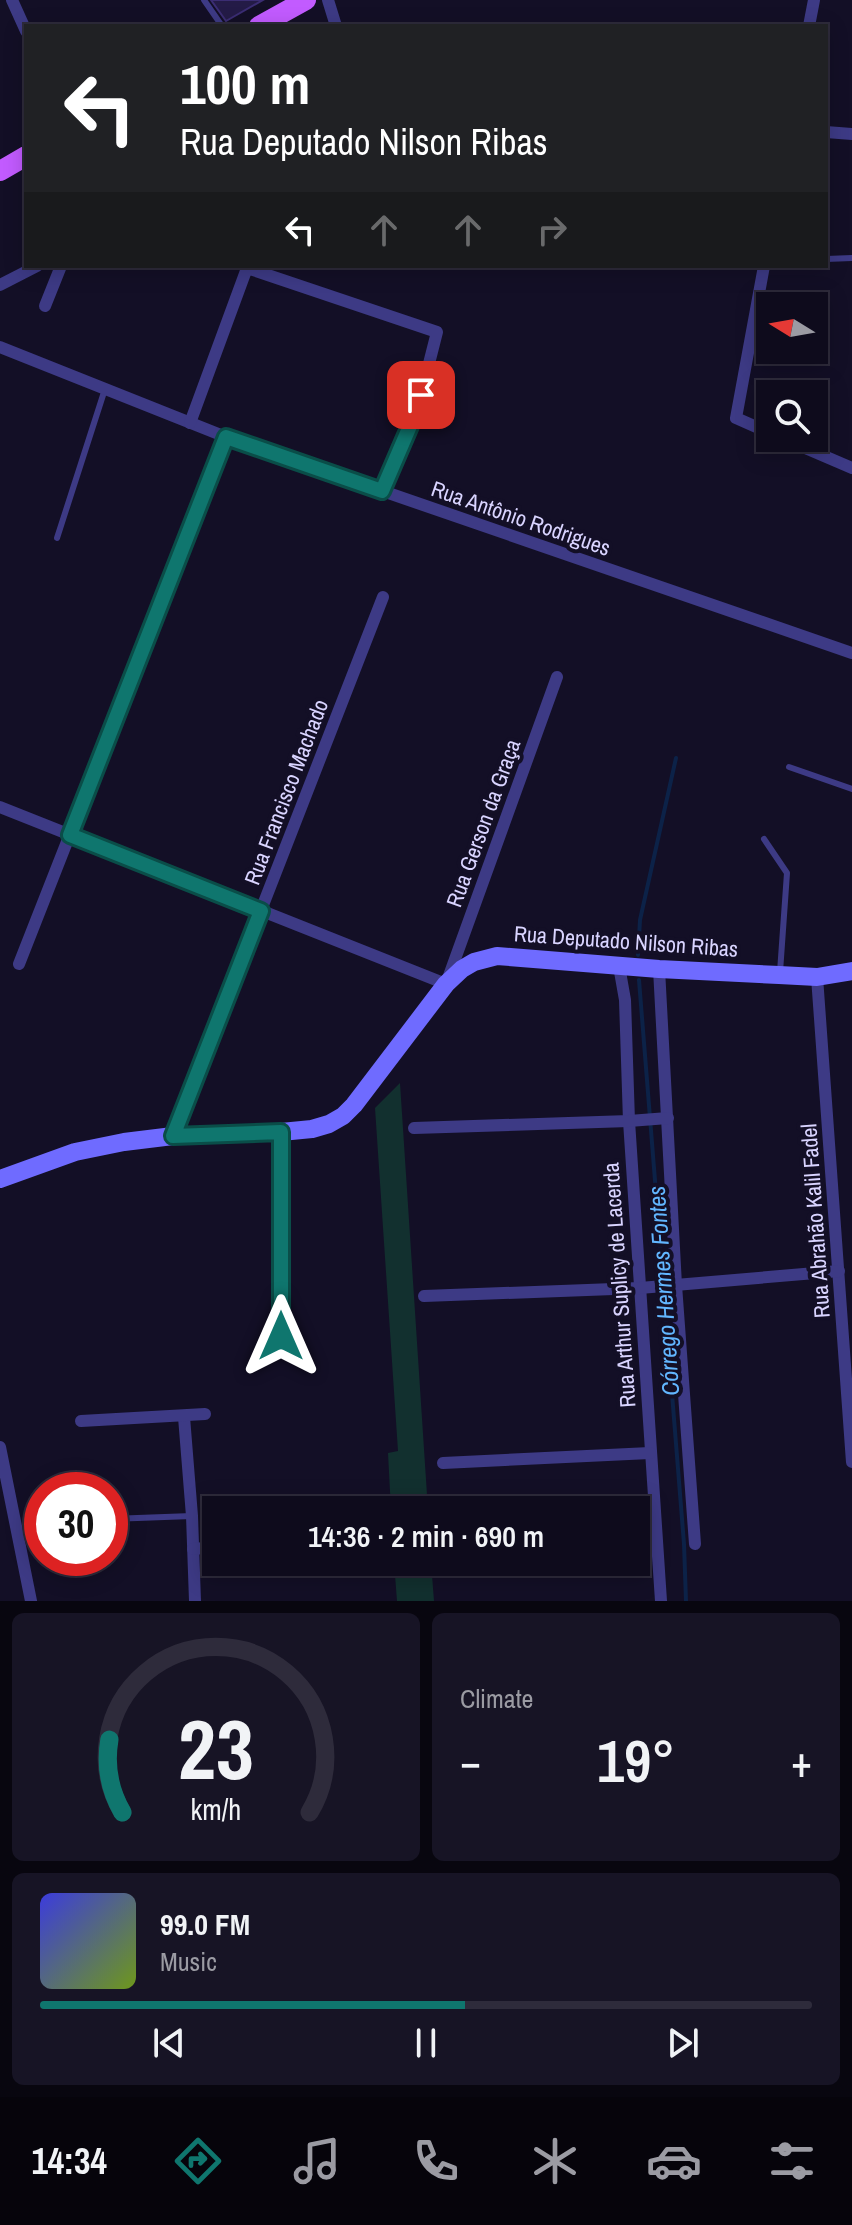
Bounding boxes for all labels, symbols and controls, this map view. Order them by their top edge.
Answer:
text: 100 m [180,46,310,121]
icon: left [48,56,152,160]
text: Rua Deputado Nilson Ribas [180,118,548,166]
icon: left [278,208,322,252]
icon: ahead [362,208,406,252]
icon: ahead [446,208,490,252]
icon: right [530,208,574,252]
north arrow [756,292,828,364]
map controls [756,292,828,452]
pin [387,361,455,429]
icon: arrive [399,373,443,417]
button: search [756,380,828,452]
street label: Rua Antônio Rodrigues [427,473,615,563]
street label: Rua Francisco Machado [237,695,335,889]
street label: Rua Gerson da Graça [439,735,527,911]
street label: Rua Deputado Nilson Ribas [513,918,739,964]
street label: Rua Abrahão Kalil Fadel [793,1123,837,1319]
street label: Rua Arthur Suplicy de Lacerda [595,1161,643,1409]
water label: Córrego Hermes Fontes [640,1185,686,1397]
position arrow [239,1294,323,1378]
speed limit sign: 30 [24,1472,128,1576]
text: 14:36 · 2 min · 690 m [308,1516,544,1556]
text: Climate [460,1681,533,1716]
text: 23 [178,1693,254,1805]
text: 19° [597,1720,675,1801]
text: − [460,1731,481,1791]
text: + [791,1731,812,1791]
text: km/h [191,1790,241,1829]
text: 99.0 FM [160,1904,250,1944]
text: Music [160,1944,217,1979]
icon: previous [147,2021,191,2065]
icon: pause [404,2021,448,2065]
icon: next [661,2021,705,2065]
icon: directions [170,2133,226,2189]
icon: music [289,2133,345,2189]
icon: phone [408,2133,464,2189]
icon: climate [527,2133,583,2189]
icon: car [646,2133,702,2189]
icon: filters [764,2133,820,2189]
text: 14:34 [31,2137,107,2185]

